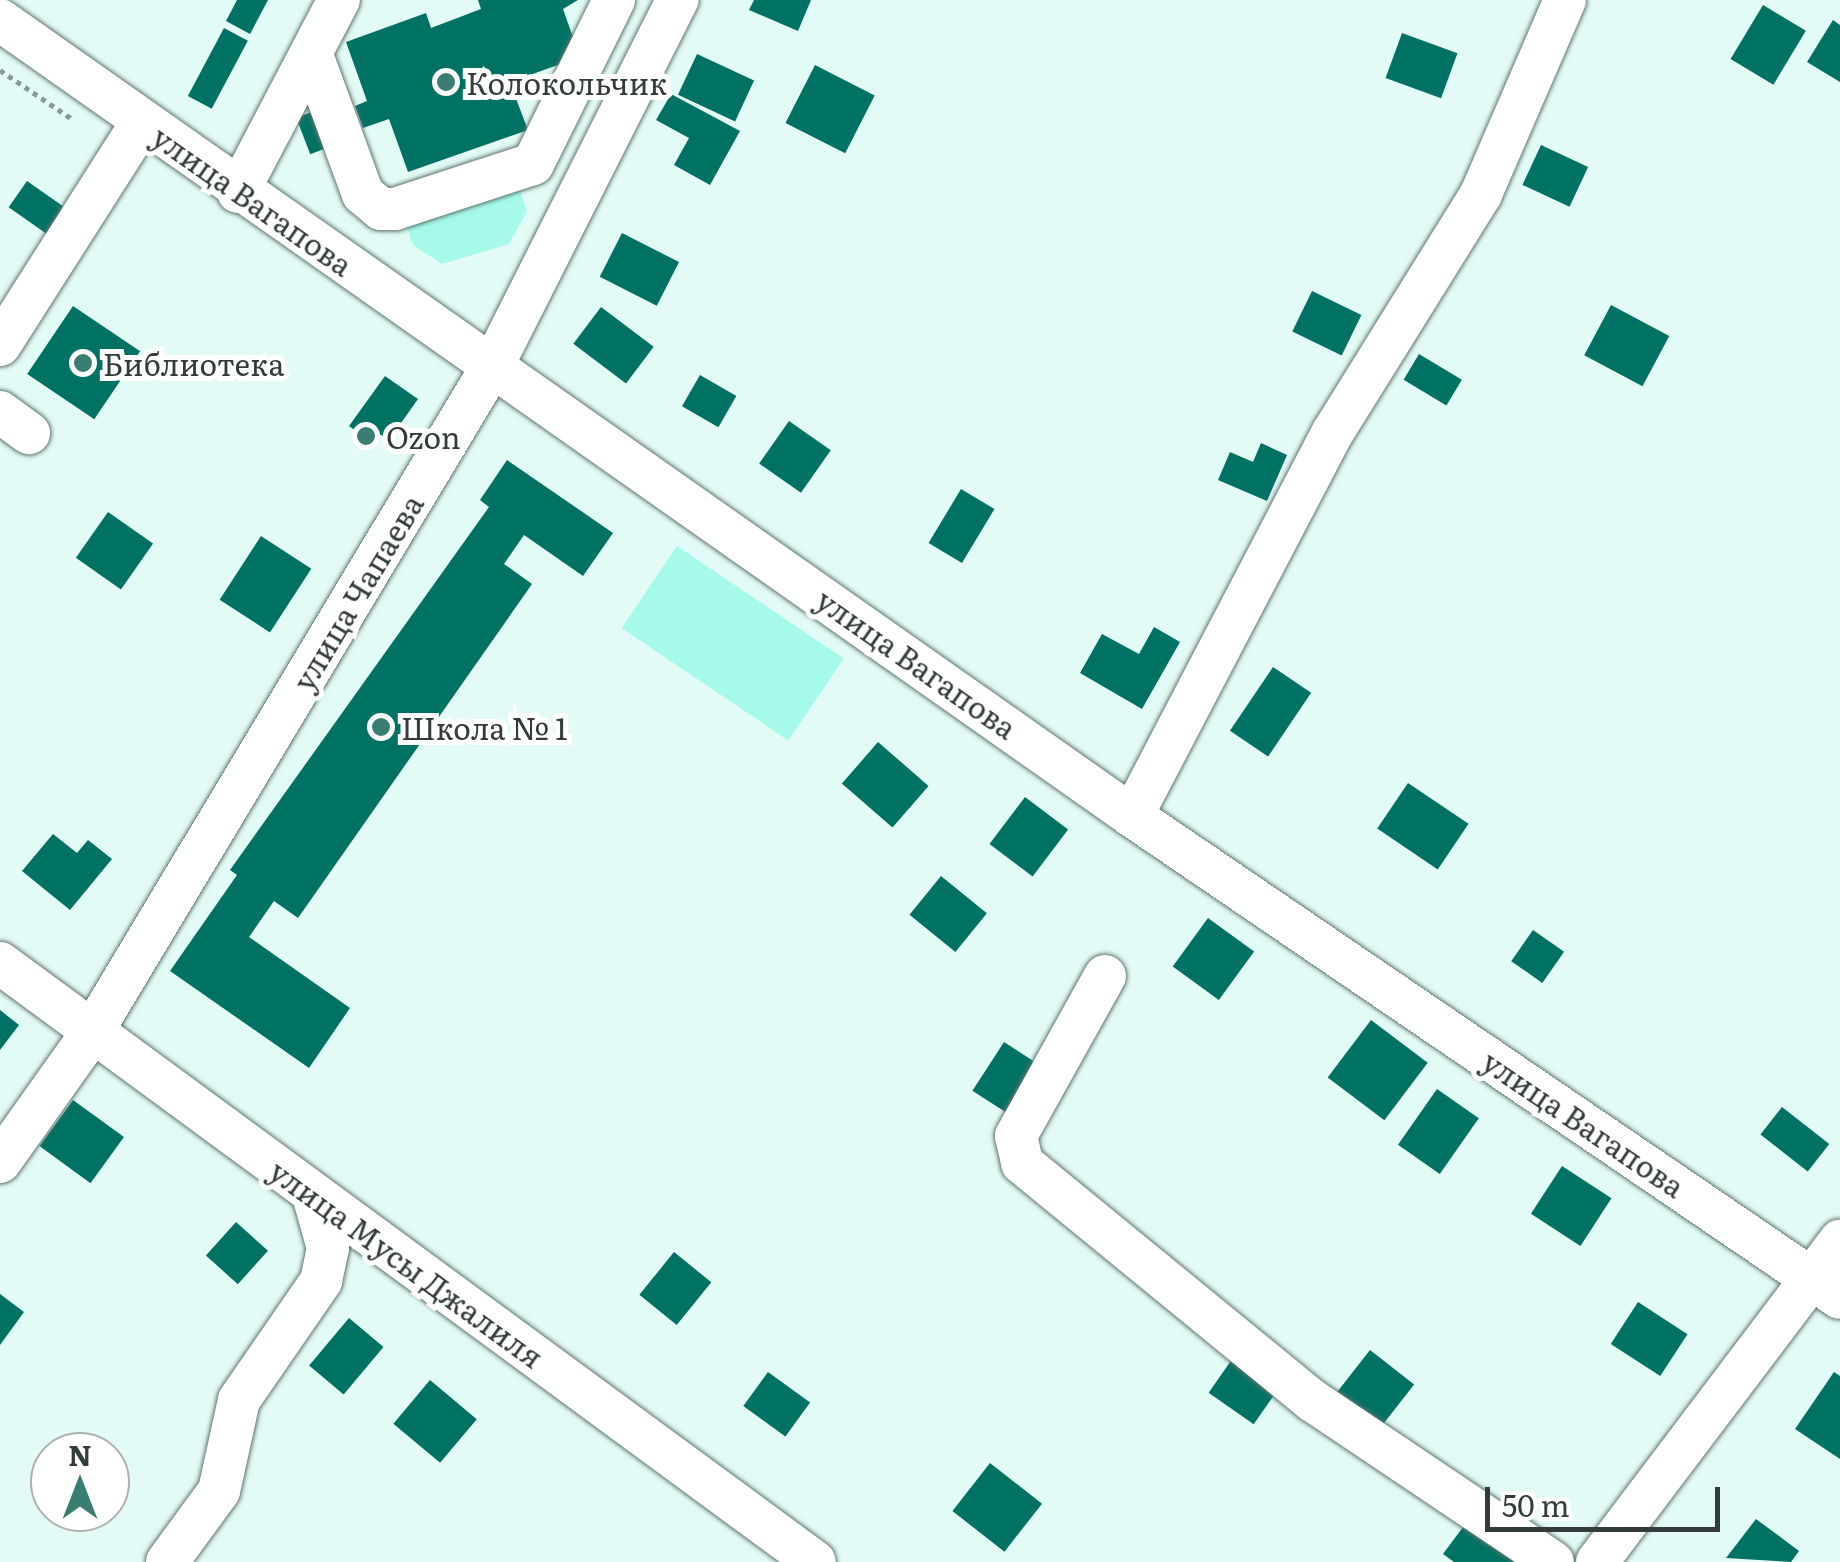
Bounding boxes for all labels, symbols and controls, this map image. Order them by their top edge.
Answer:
place label: Колокольчик [466,64,667,100]
marker: Колокольчик [435,71,457,93]
street label: улица Вагапова [146,118,360,282]
place label: Библиотека [103,345,284,381]
marker: Библиотека [72,352,94,374]
place label: Ozon [386,418,461,454]
marker: Ozon [355,425,377,447]
street label: улица Чапаева [284,487,430,697]
street label: улица Вагапова [810,581,1024,745]
place label: Школа № 1 [401,709,567,745]
marker: Школа № 1 [370,716,392,738]
street label: улица Вагапова [1476,1042,1692,1204]
street label: улица Мусы Джалиля [263,1152,551,1374]
north arrow [30,1432,130,1532]
text: N [68,1433,92,1475]
scale bar [1490,1467,1725,1529]
text: 50 m [1502,1482,1570,1526]

